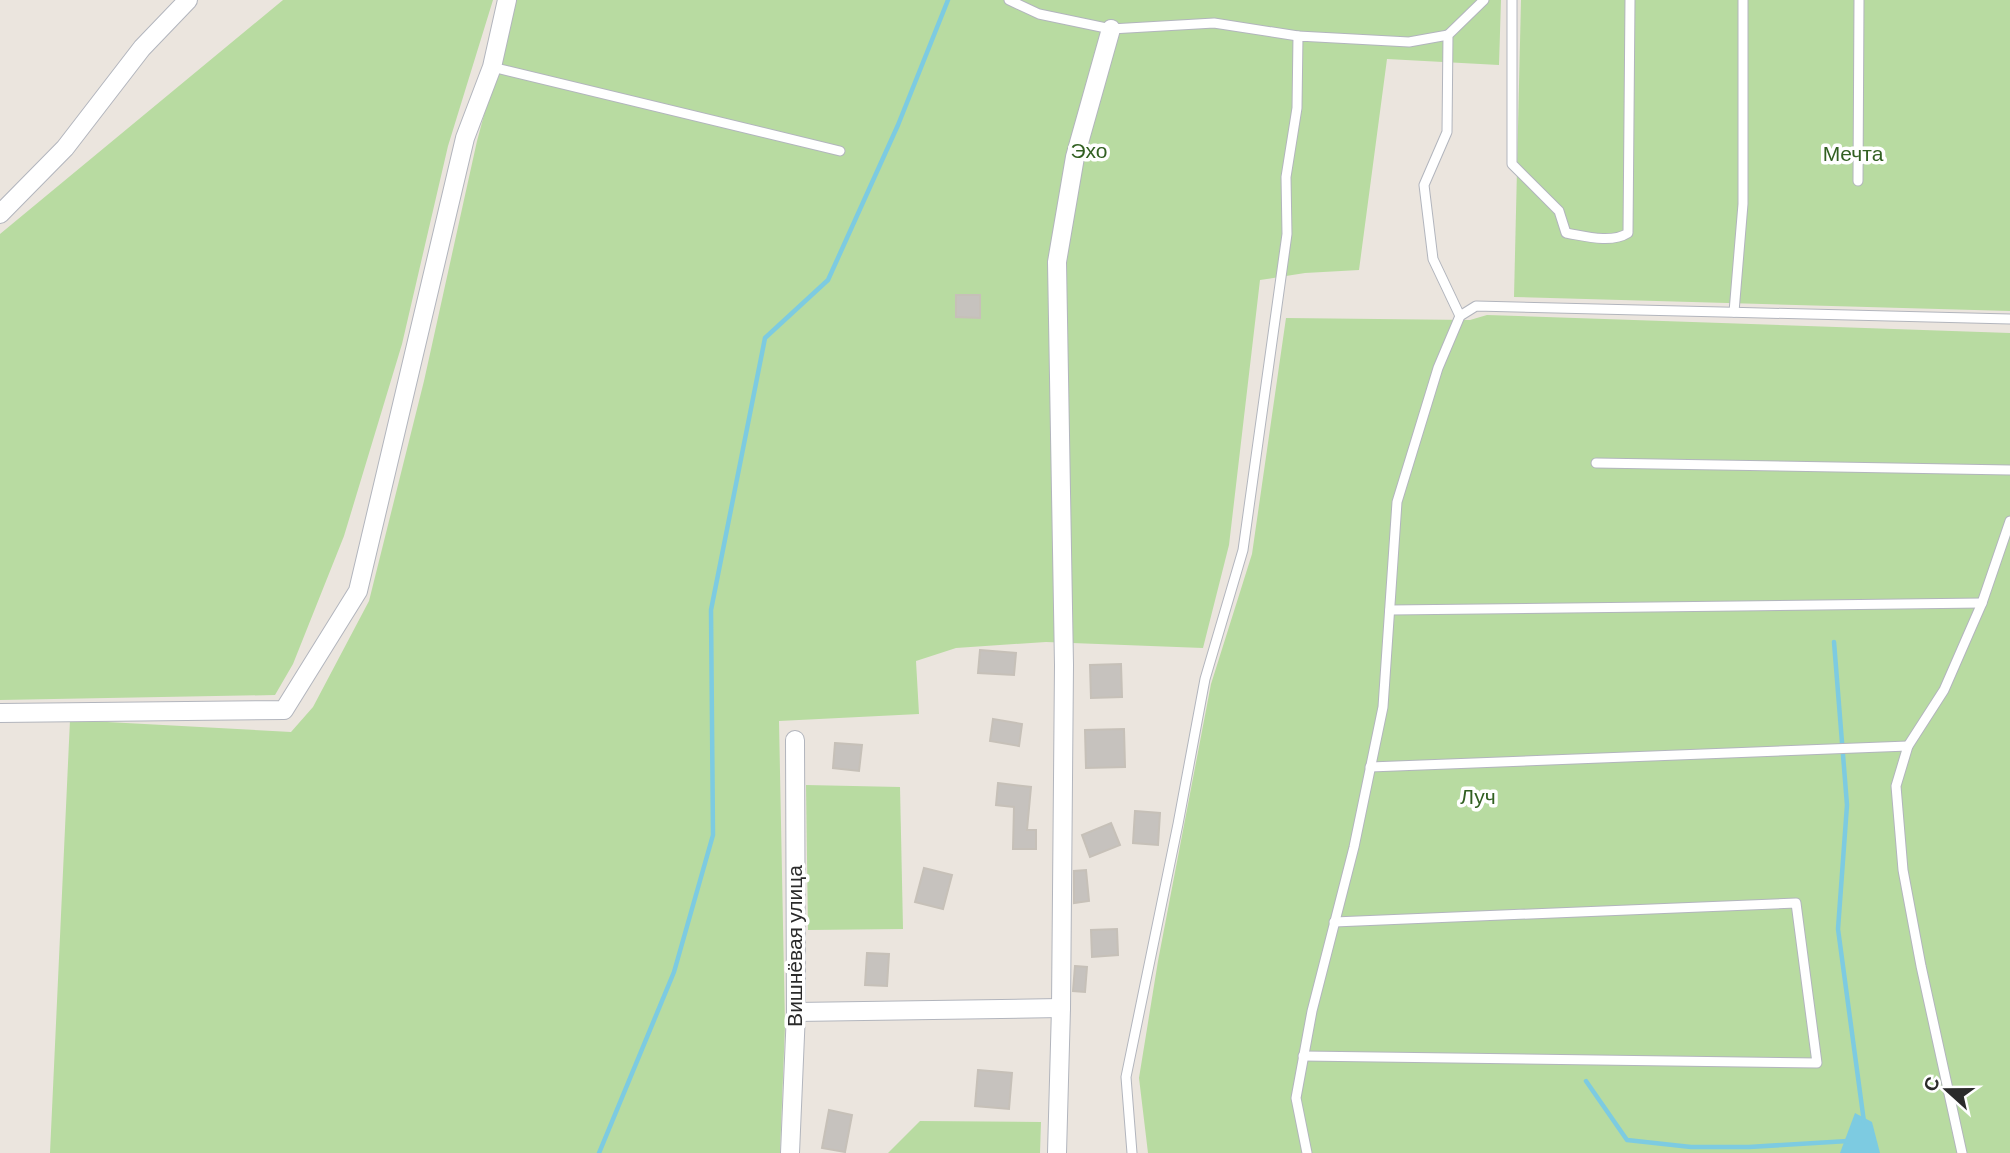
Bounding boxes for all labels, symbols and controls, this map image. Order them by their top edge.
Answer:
park label: Эхо [1070,137,1108,162]
park label: Мечта [1823,140,1884,165]
park label: Луч [1460,783,1496,808]
street label: Вишнёвая улица [781,865,806,1027]
north arrow [1912,1055,1982,1125]
text: С [1917,1073,1944,1094]

